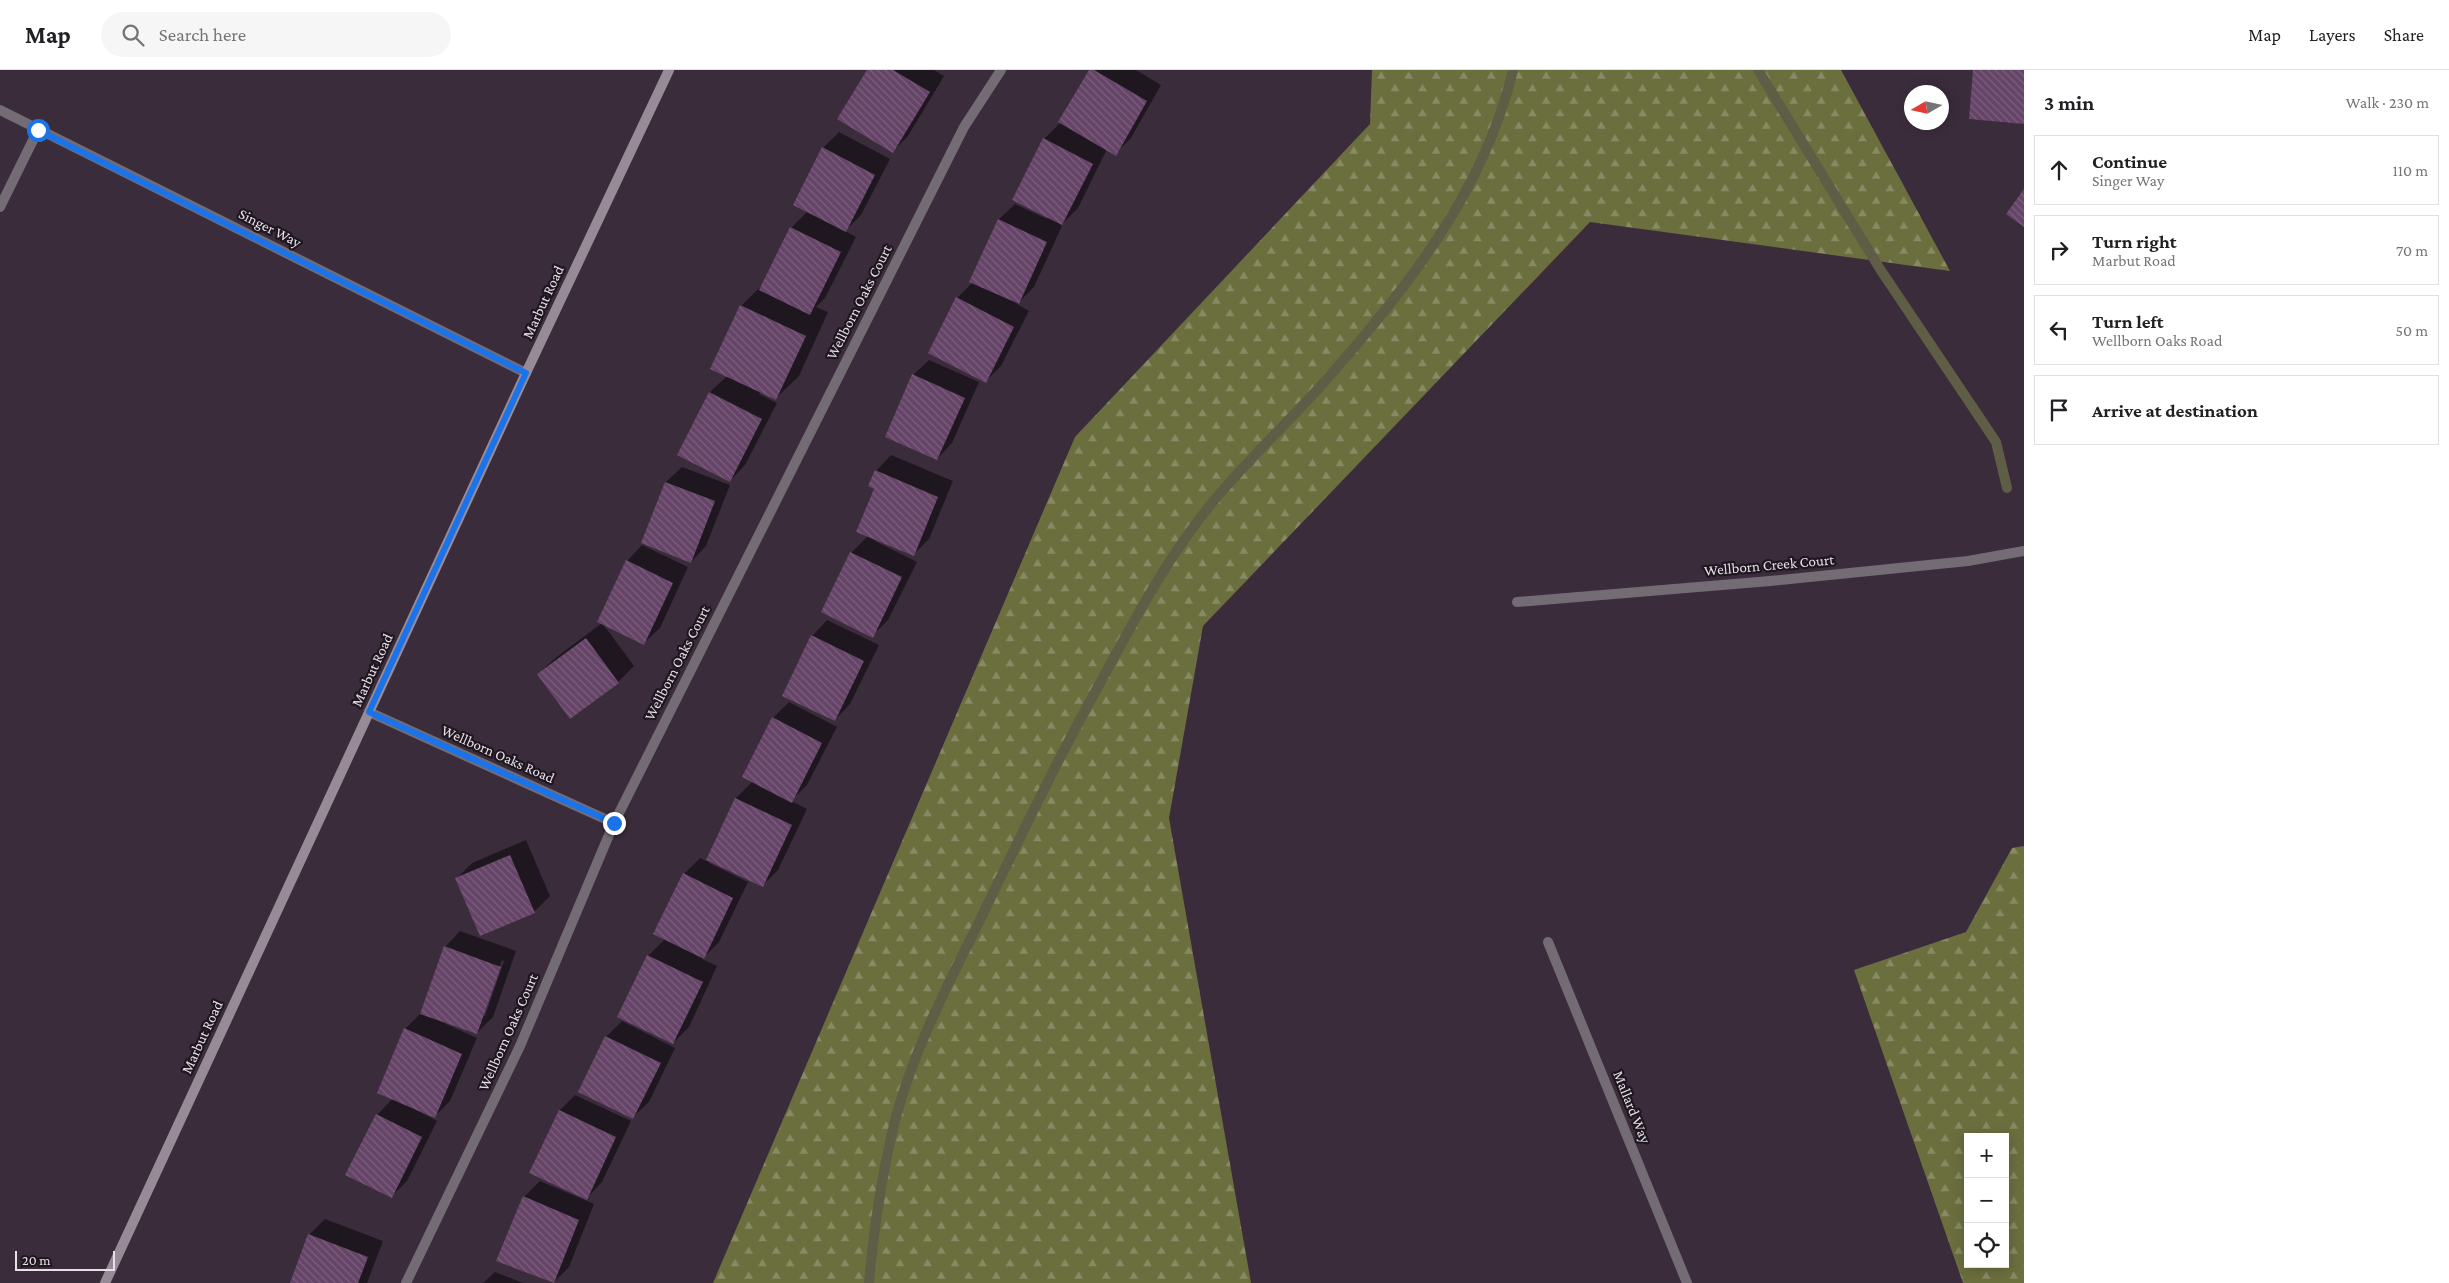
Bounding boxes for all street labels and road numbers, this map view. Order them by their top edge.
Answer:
street label: Singer Way [236,205,304,251]
street label: Wellborn Oaks Court [823,241,895,362]
street label: Marbut Road [519,263,567,341]
street label: Wellborn Creek Court [1703,551,1836,579]
street label: Wellborn Oaks Court [641,602,713,723]
street label: Marbut Road [348,631,396,709]
street label: Wellborn Oaks Road [439,722,557,786]
street label: Wellborn Oaks Court [475,970,541,1093]
street label: Marbut Road [178,998,226,1076]
street label: Mallard Way [1609,1068,1654,1146]

